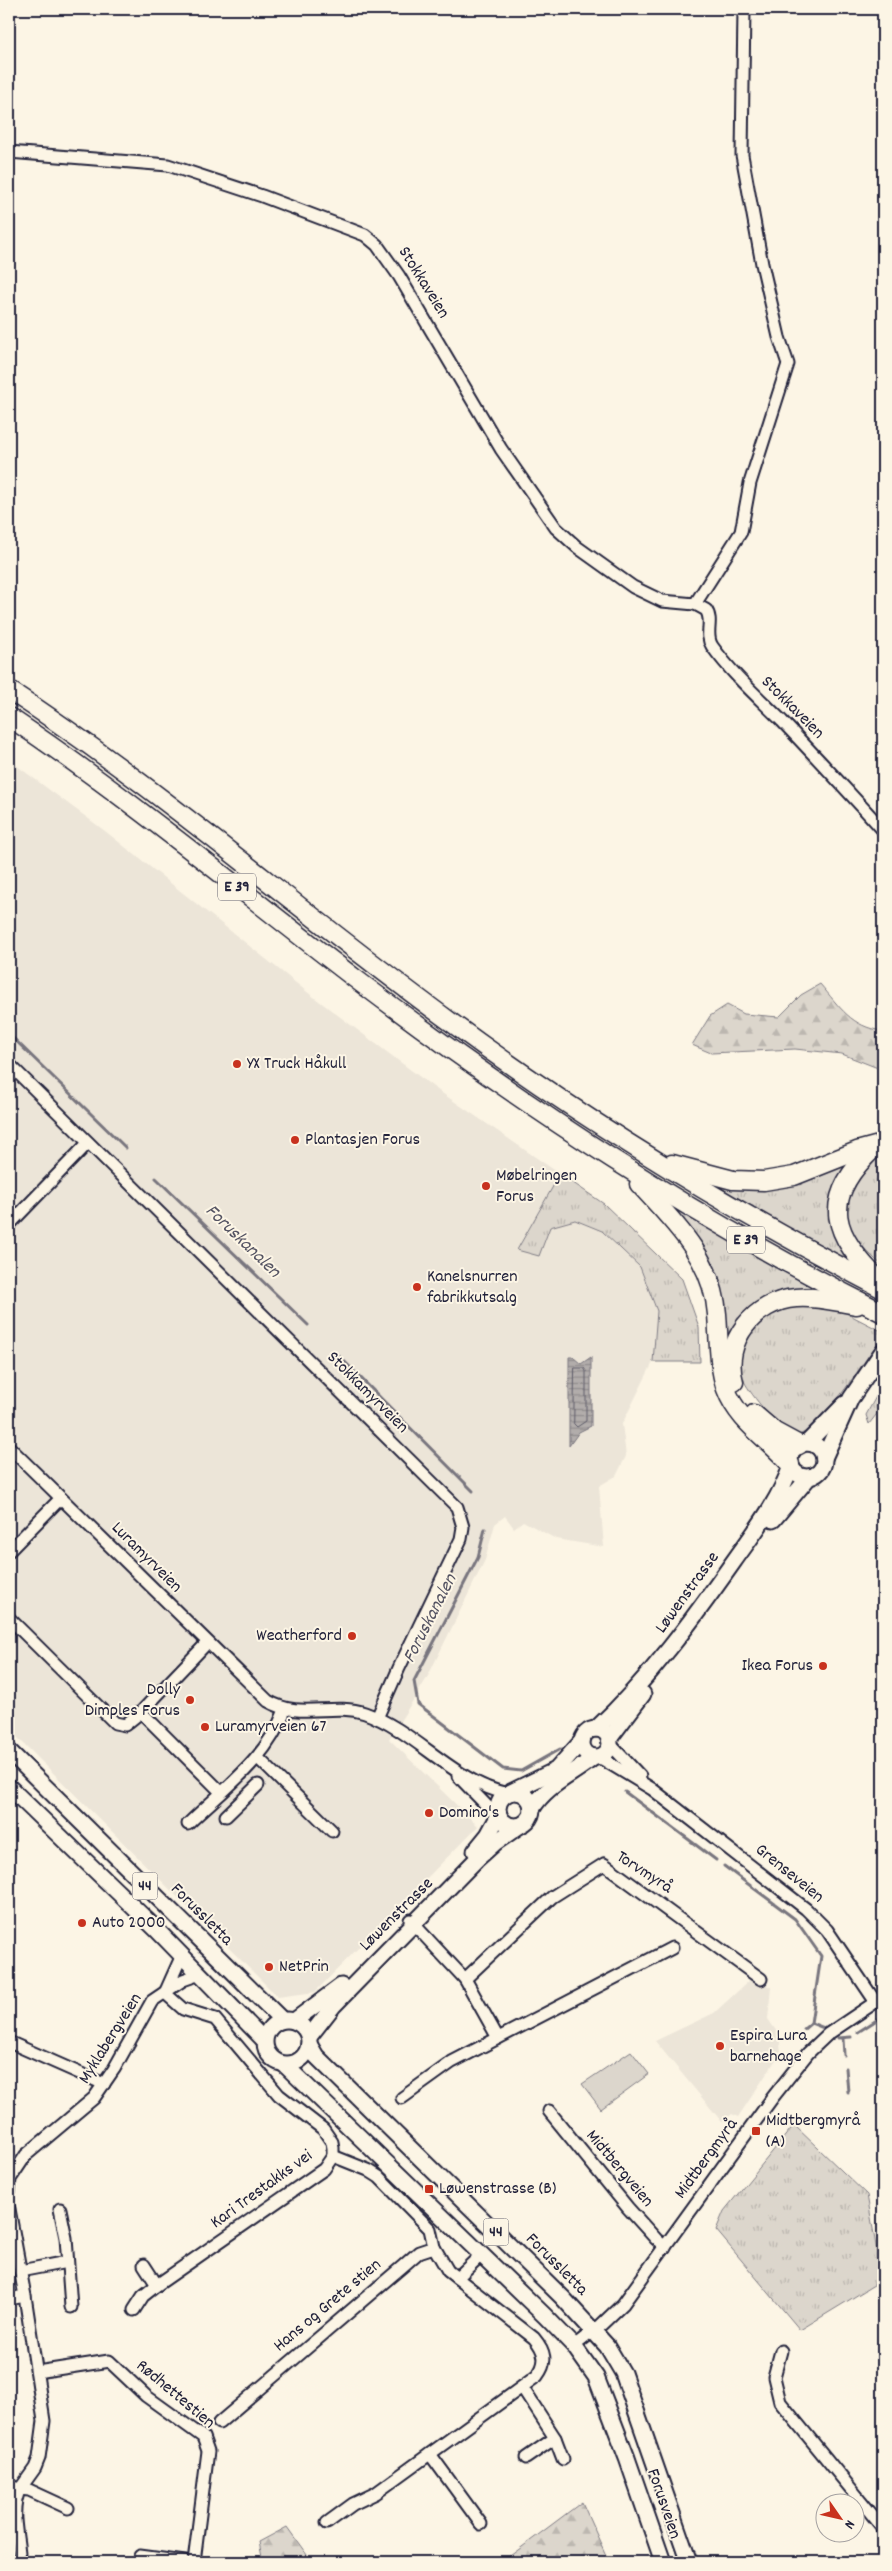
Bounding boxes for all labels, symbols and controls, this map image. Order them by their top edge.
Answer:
street label: Stokkaveien [391,242,455,324]
street label: Stokkaveien [755,671,829,745]
road number: E 39 [218,874,256,900]
place label: YX Truck Håkull [247,1052,347,1077]
marker: YX Truck Håkull [231,1058,243,1070]
place label: Plantasjen Forus [305,1128,420,1153]
marker: Plantasjen Forus [289,1134,301,1146]
place label: Møbelringen Forus [496,1164,577,1210]
marker: Møbelringen Forus [480,1180,492,1192]
water label: Foruskanalen [198,1199,287,1286]
road number: E 39 [727,1226,765,1254]
place label: Kanelsnurren fabrikkutsalg [427,1265,518,1311]
marker: Kanelsnurren fabrikkutsalg [411,1281,423,1293]
street label: Stokkamyrveien [320,1346,414,1440]
street label: Luramyrveien [105,1517,187,1599]
street label: Løwenstrasse [650,1547,726,1639]
water label: Foruskanalen [397,1569,465,1668]
place label: Weatherford [256,1624,342,1649]
marker: Weatherford [346,1630,358,1642]
place label: Ikea Forus [742,1654,813,1679]
marker: Ikea Forus [817,1660,829,1672]
place label: Dolly Dimples Forus [85,1678,181,1724]
marker: Dolly Dimples Forus [184,1694,196,1706]
place label: Luramyrveien 67 [215,1715,326,1740]
marker: Luramyrveien 67 [199,1721,211,1733]
place label: Domino's [439,1801,499,1826]
marker: Domino's [423,1807,435,1819]
street label: Grenseveien [749,1838,829,1910]
street label: Torvmyrå [611,1845,677,1901]
road number: 44 [132,1872,158,1900]
street label: Løwenstrasse [354,1872,440,1958]
street label: Forussletta [164,1878,238,1952]
place label: Auto 2000 [92,1911,166,1936]
marker: Auto 2000 [76,1917,88,1929]
place label: NetPrin [279,1955,329,1980]
marker: NetPrin [263,1961,275,1973]
street label: Myklabergveien [73,1989,149,2089]
place label: Espira Lura barnehage [730,2024,807,2070]
marker: Espira Lura barnehage [714,2040,726,2052]
place label: Midtbergmyrå (A) [766,2109,861,2155]
street label: Midtbergmyrå [669,2113,745,2205]
street label: Midtbergveien [579,2125,659,2213]
marker: Midtbergmyrå (A) [750,2125,762,2137]
street label: Kari Trestakks vei [206,2144,318,2236]
place label: Løwenstrasse (B) [439,2177,556,2202]
marker: Løwenstrasse (B) [423,2183,435,2195]
road number: 44 [484,2218,508,2246]
street label: Forussletta [519,2228,593,2302]
street label: Hans og Grete stien [269,2253,387,2359]
street label: Rødhettestien [130,2354,220,2436]
street label: Forusveien [639,2465,687,2543]
north arrow [814,2494,864,2544]
text: N [839,2516,859,2533]

